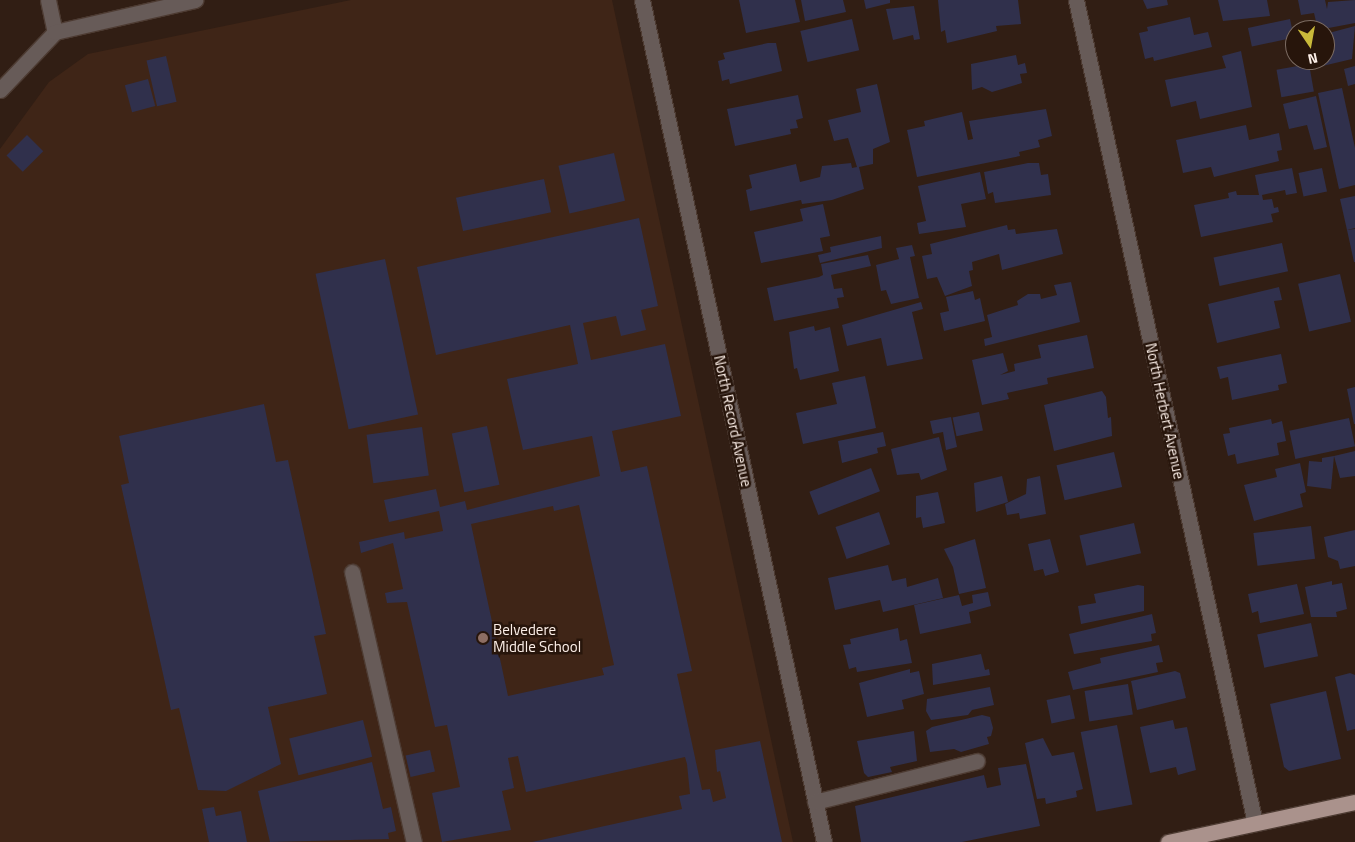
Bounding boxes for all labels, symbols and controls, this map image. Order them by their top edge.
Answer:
north arrow [1285,20,1335,70]
text: N [1306,48,1320,70]
street label: North Herbert Avenue [1142,341,1188,481]
street label: North Record Avenue [710,354,756,488]
place label: Belvedere Middle School [493,620,581,655]
marker: Belvedere Middle School [477,632,489,644]

